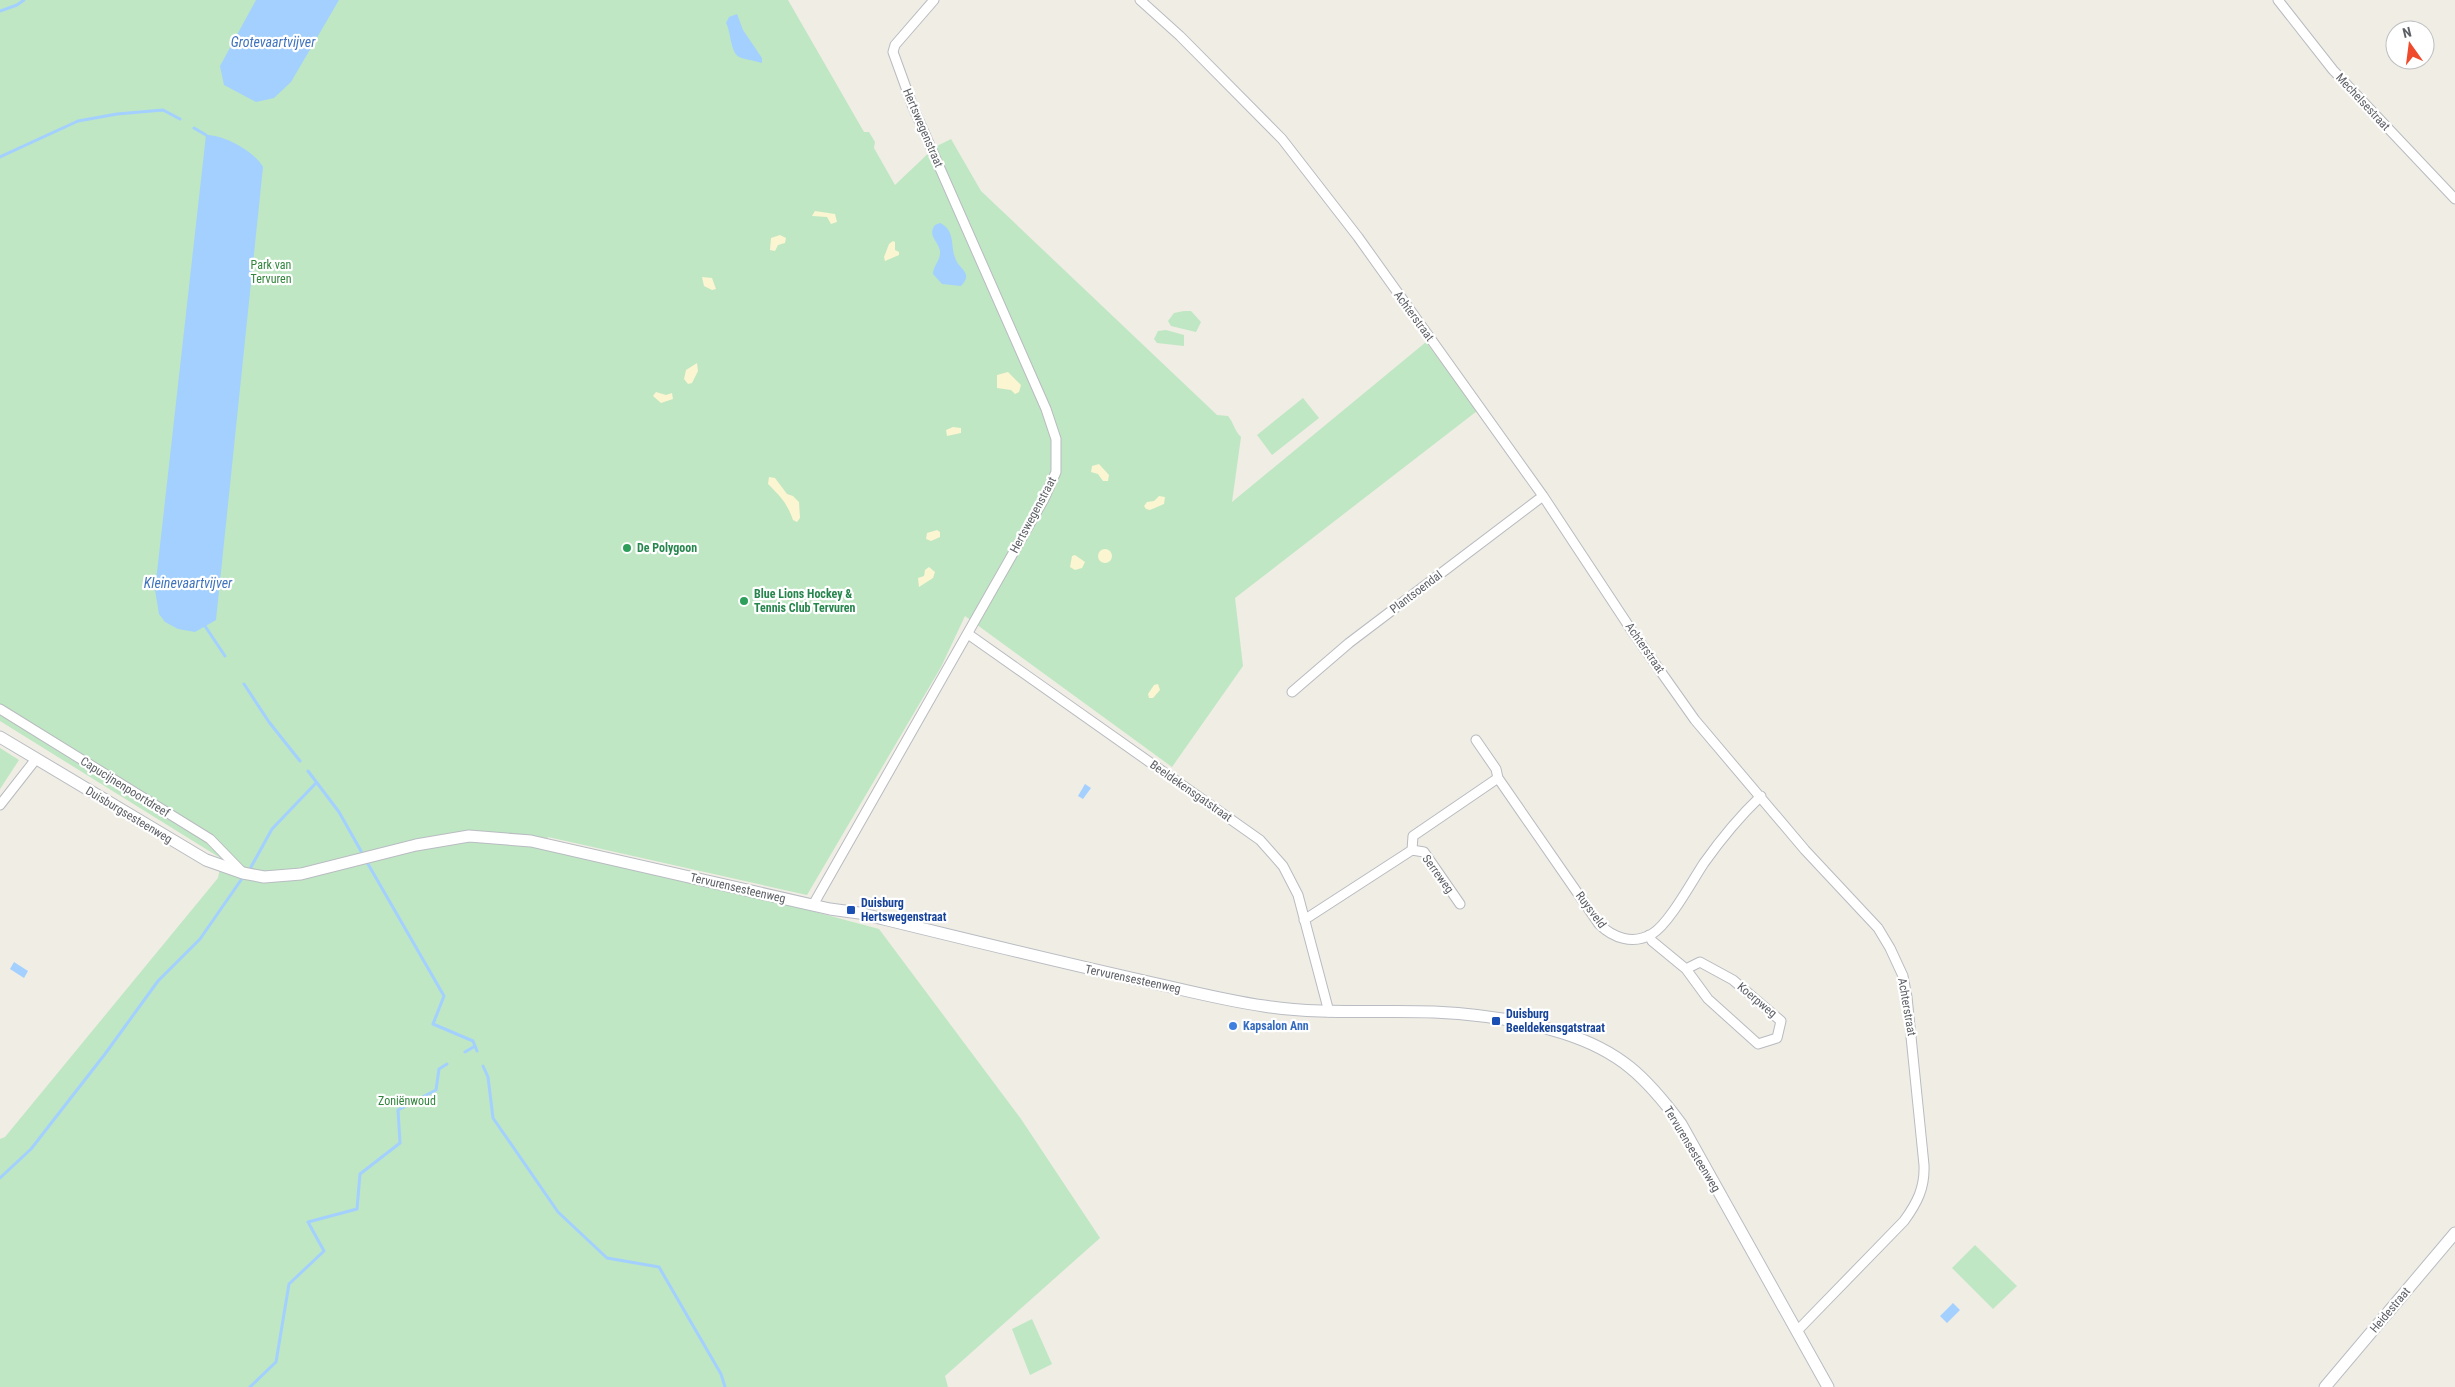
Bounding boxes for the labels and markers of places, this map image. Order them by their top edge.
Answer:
place label: De Polygoon [637,541,697,555]
marker: De Polygoon [621,542,633,554]
place label: Blue Lions Hockey & Tennis Club Tervuren [754,587,856,615]
marker: Blue Lions Hockey & Tennis Club Tervuren [738,595,750,607]
place label: Duisburg Hertswegenstraat [861,896,947,924]
marker: Duisburg Hertswegenstraat [845,904,857,916]
place label: Duisburg Beeldekensgatstraat [1506,1007,1605,1035]
marker: Duisburg Beeldekensgatstraat [1490,1015,1502,1027]
place label: Kapsalon Ann [1243,1019,1309,1033]
marker: Kapsalon Ann [1227,1020,1239,1032]

